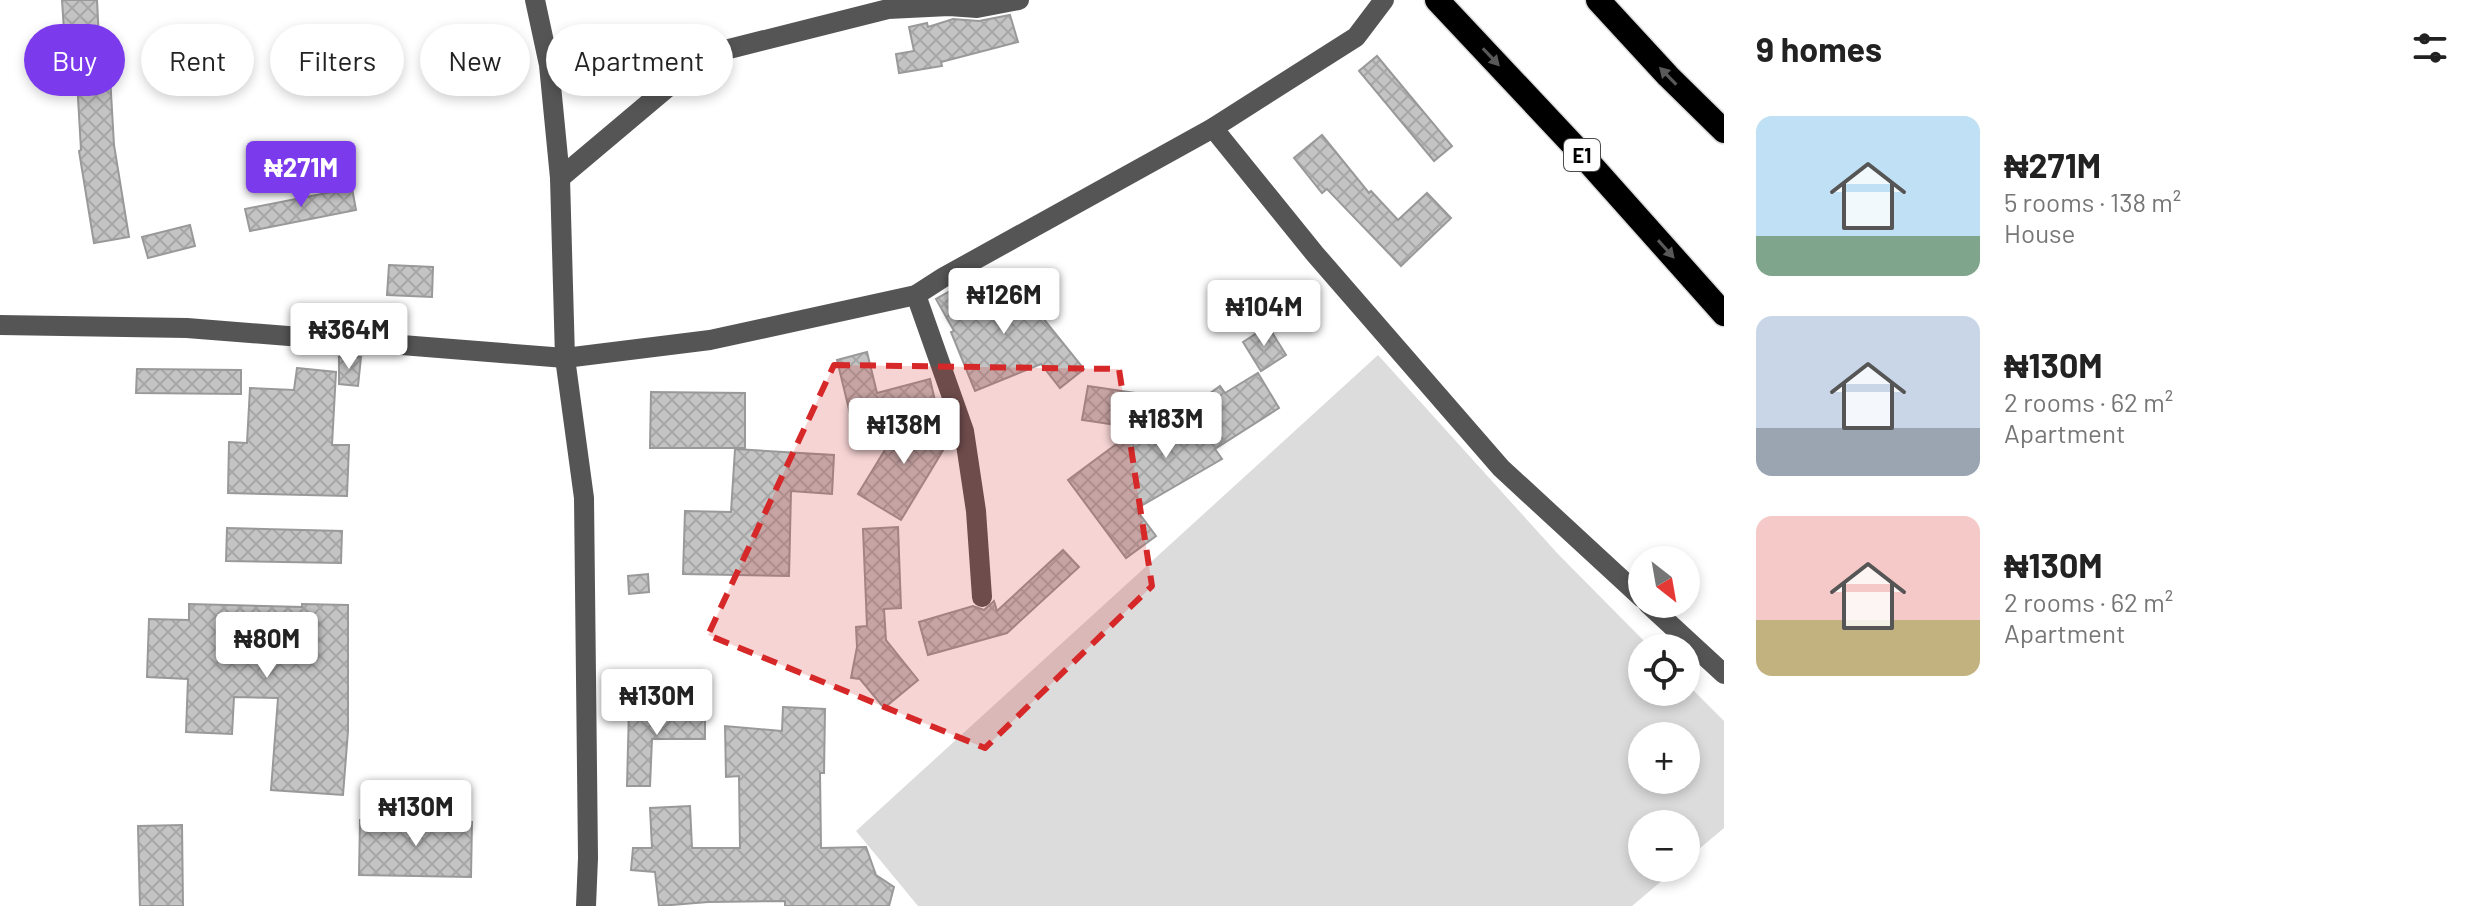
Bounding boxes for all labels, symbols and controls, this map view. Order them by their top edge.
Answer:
chip: Buy [24,24,125,96]
chip: Rent [141,24,254,96]
chip: Filters [270,24,404,96]
chip: New [420,24,530,96]
chip: Apartment [546,24,733,96]
icon: filters [2408,26,2452,70]
text: 9 homes [1756,28,1882,69]
one-way arrow [1481,47,1499,66]
one-way arrow [1659,67,1678,86]
road number: E1 [1564,139,1600,171]
pin: ₦271M [245,141,357,209]
text: ₦271M [2004,144,2101,185]
icon: home [1820,148,1916,244]
text: ₦271M [264,151,338,182]
text: 5 rooms · 138 m² [2004,186,2181,217]
text: House [2004,217,2075,248]
one-way arrow [1657,238,1674,258]
pin: ₦126M [948,268,1060,336]
text: ₦126M [966,278,1042,309]
pin: ₦104M [1208,280,1320,348]
text: ₦104M [1225,290,1303,321]
pin: ₦364M [293,303,405,371]
text: ₦364M [308,313,390,344]
text: ₦130M [2004,344,2103,385]
icon: home [1820,348,1916,444]
text: 2 rooms · 62 m² [2004,386,2173,417]
pin: ₦183M [1110,392,1222,460]
pin: ₦138M [848,398,960,466]
text: ₦183M [1129,402,1203,433]
text: ₦138M [867,408,941,439]
text: Apartment [2004,417,2125,448]
text: ₦130M [2004,544,2103,585]
north arrow [1628,546,1700,618]
map controls [1628,546,1700,882]
icon: home [1820,548,1916,644]
text: 2 rooms · 62 m² [2004,586,2173,617]
pin: ₦80M [220,612,314,680]
text: Apartment [2004,617,2125,648]
text: ₦80M [234,622,300,653]
button: locate [1628,634,1700,706]
pin: ₦130M [601,669,713,737]
text: ₦130M [619,679,695,710]
button: + [1628,722,1700,794]
pin: ₦130M [360,780,472,848]
text: ₦130M [378,790,454,821]
button: − [1628,810,1700,882]

